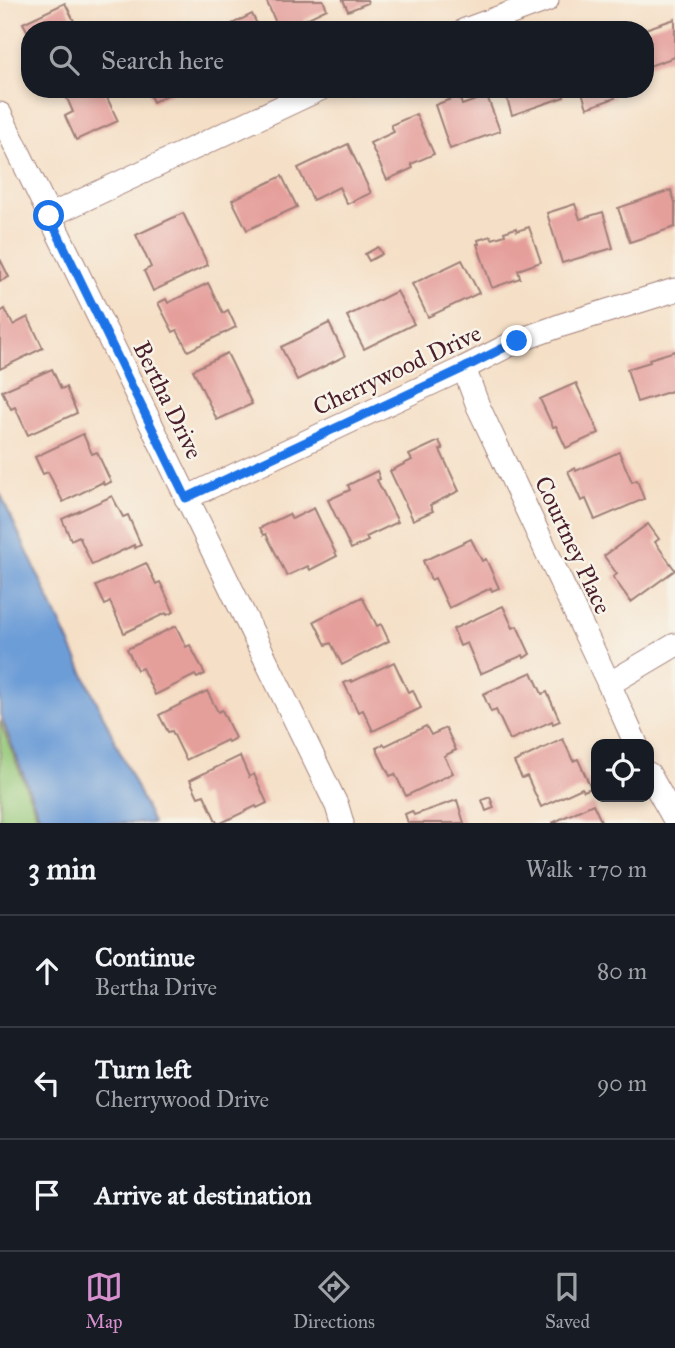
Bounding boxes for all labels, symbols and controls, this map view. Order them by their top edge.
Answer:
search box [21,21,654,98]
icon: search [45,41,83,79]
text: Search here [101,44,224,76]
route start [33,200,64,231]
street label: Cherrywood Drive [308,318,486,422]
route end [501,325,532,356]
street label: Bertha Drive [127,336,209,464]
street label: Courtney Place [528,471,618,619]
map controls [591,739,654,802]
button: locate [591,739,654,802]
text: 3 min [28,851,96,887]
text: Walk · 170 m [526,855,647,883]
text: Continue [95,941,195,973]
icon: ahead [28,952,66,990]
text: 80 m [597,957,647,985]
text: Bertha Drive [95,973,217,1001]
text: Turn left [95,1053,191,1085]
icon: left [28,1064,66,1102]
text: 90 m [597,1069,647,1097]
text: Cherrywood Drive [95,1085,269,1113]
icon: arrive [28,1176,66,1214]
text: Arrive at destination [95,1179,312,1211]
tab: Map [85,1268,123,1333]
tab: Directions [293,1268,375,1333]
tab: Saved [545,1268,590,1333]

